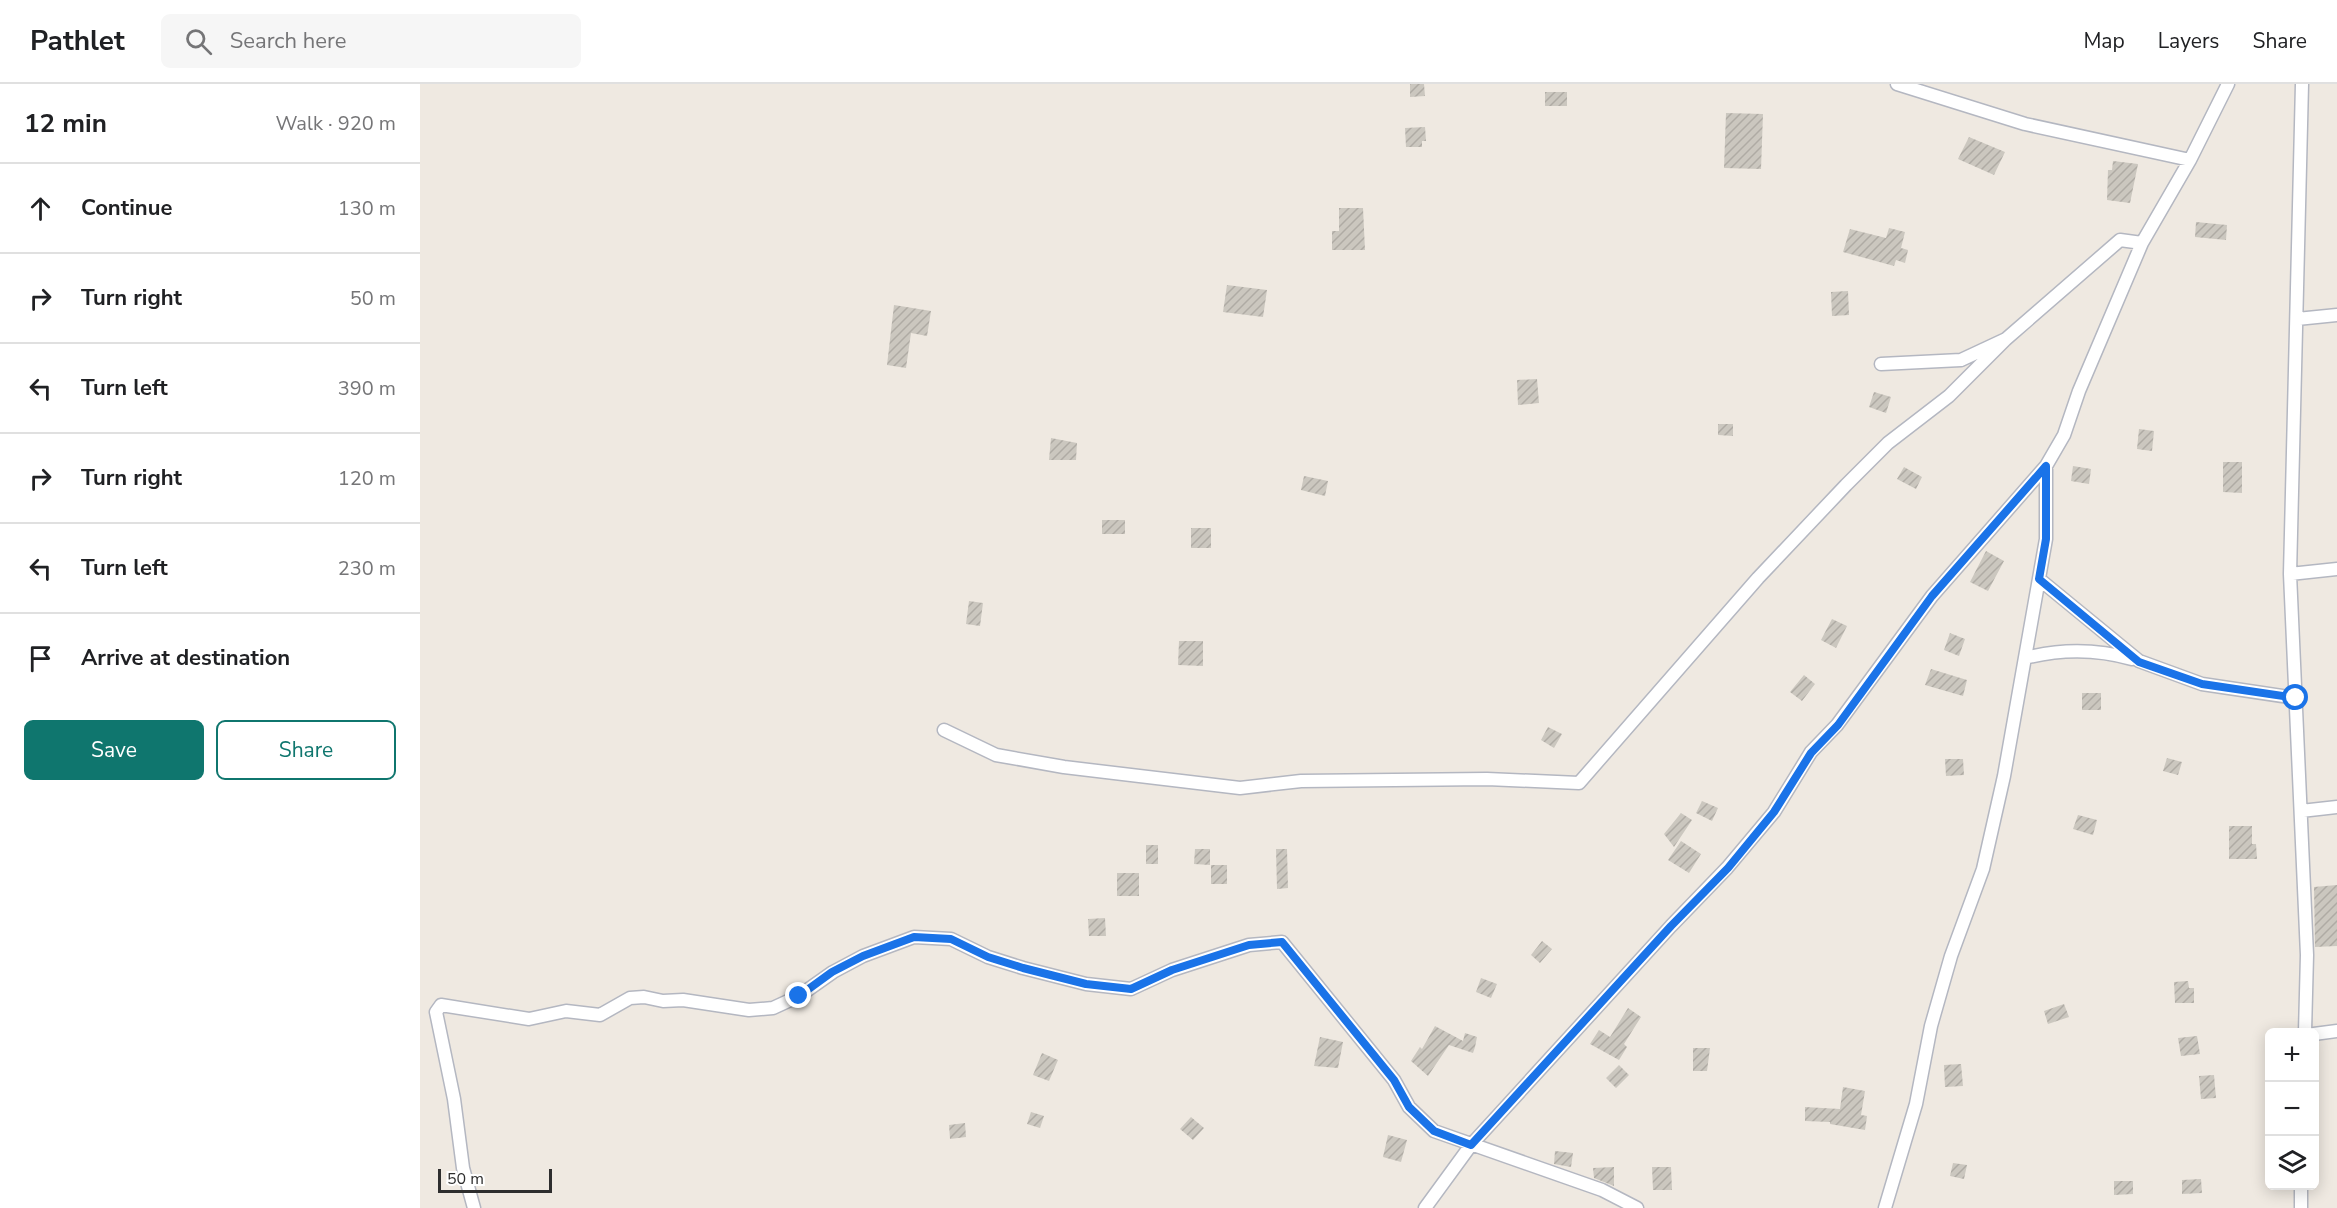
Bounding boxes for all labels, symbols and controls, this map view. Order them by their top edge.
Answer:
search box [161,14,581,68]
text: Pathlet [30,22,125,60]
icon: search [182,25,215,58]
text: Search here [230,26,346,56]
text: Map [2083,27,2125,55]
text: Layers [2158,27,2219,55]
text: Share [2252,27,2307,55]
text: 12 min [24,106,107,141]
text: Walk · 920 m [276,110,396,137]
icon: ahead [24,192,57,225]
text: Continue [81,193,172,223]
text: 130 m [338,195,396,222]
icon: right [24,282,57,315]
text: Turn right [81,283,182,313]
text: 50 m [350,285,396,312]
icon: left [24,372,57,405]
text: Turn left [81,373,168,403]
text: 390 m [338,375,396,402]
icon: right [24,462,57,495]
text: Turn right [81,463,182,493]
text: 120 m [338,465,396,492]
icon: left [24,552,57,585]
text: Turn left [81,553,168,583]
text: 230 m [338,555,396,582]
icon: arrive [24,642,57,675]
text: Arrive at destination [81,643,290,673]
route start [2282,684,2308,710]
button: Save [24,720,204,780]
button: Share [216,720,396,780]
route end [785,982,811,1008]
map controls [2265,1028,2319,1190]
button: + [2265,1028,2319,1082]
button: − [2265,1082,2319,1136]
button: layers [2265,1136,2319,1190]
scale bar [438,1166,552,1194]
text: 50 m [447,1168,484,1190]

